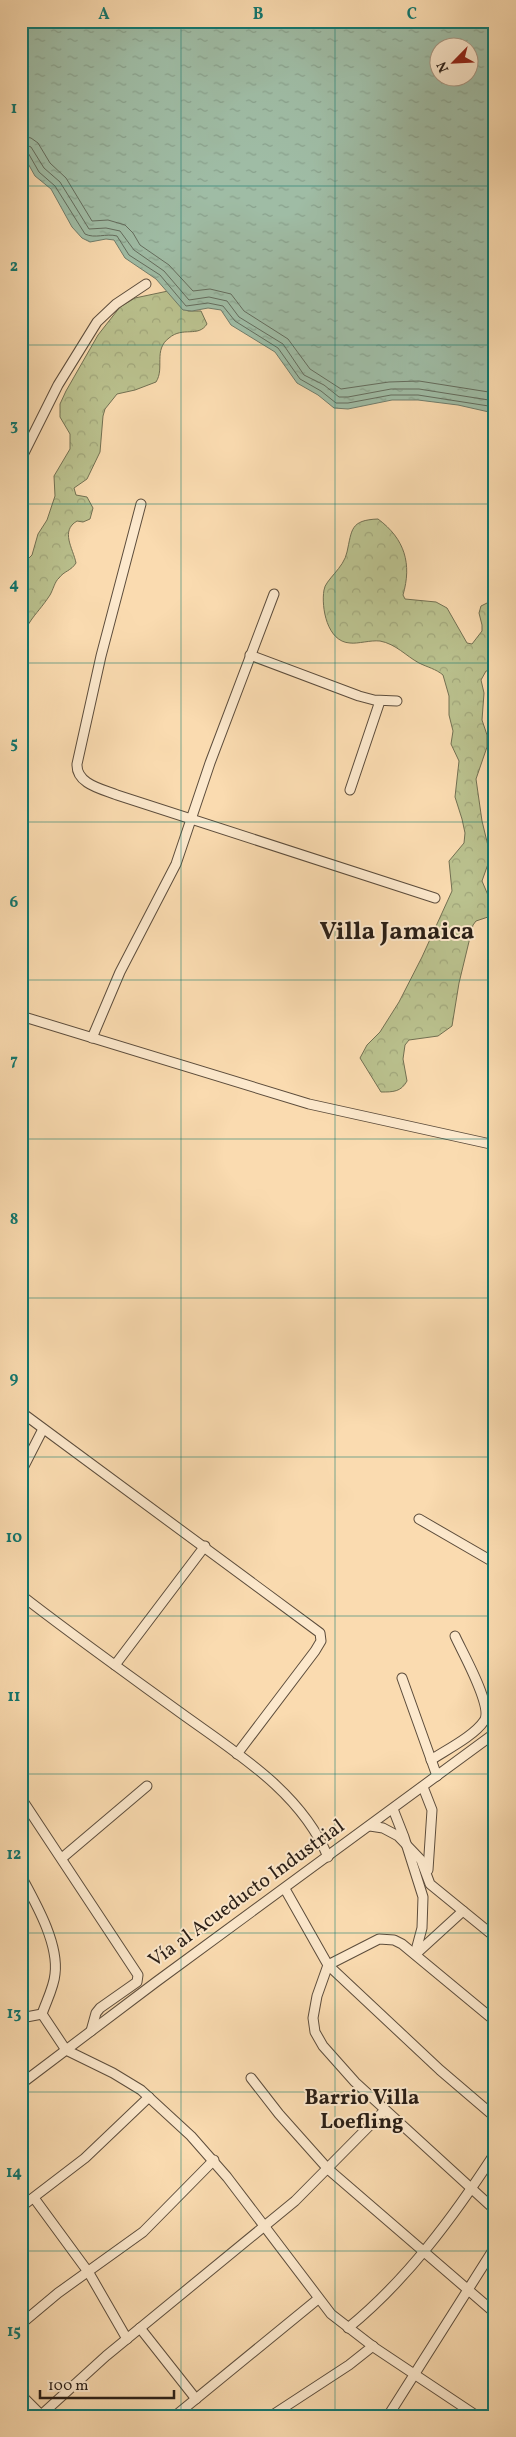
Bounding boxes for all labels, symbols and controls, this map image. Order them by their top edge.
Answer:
text: A [98,4,110,26]
text: B [253,4,264,26]
text: C [407,4,417,26]
north arrow [428,38,478,88]
text: N [433,58,454,75]
text: 1 [11,98,17,120]
text: 2 [10,256,18,278]
text: 3 [10,415,18,437]
text: 4 [9,574,19,596]
text: 5 [10,733,18,755]
text: 6 [10,892,19,914]
district label: Villa Jamaica [319,915,475,950]
text: 7 [10,1050,18,1072]
text: 8 [10,1209,18,1231]
text: 9 [10,1368,19,1390]
text: 10 [6,1527,22,1549]
text: 11 [8,1686,20,1708]
street label: Vía al Acueducto Industrial [143,1813,351,1975]
text: 12 [7,1844,21,1866]
text: 13 [7,2003,21,2025]
district label: Barrio Villa Loefling [304,2084,420,2137]
text: 14 [6,2162,22,2184]
text: 15 [7,2321,21,2343]
scale bar [40,2367,174,2399]
text: 100 m [48,2376,88,2397]

